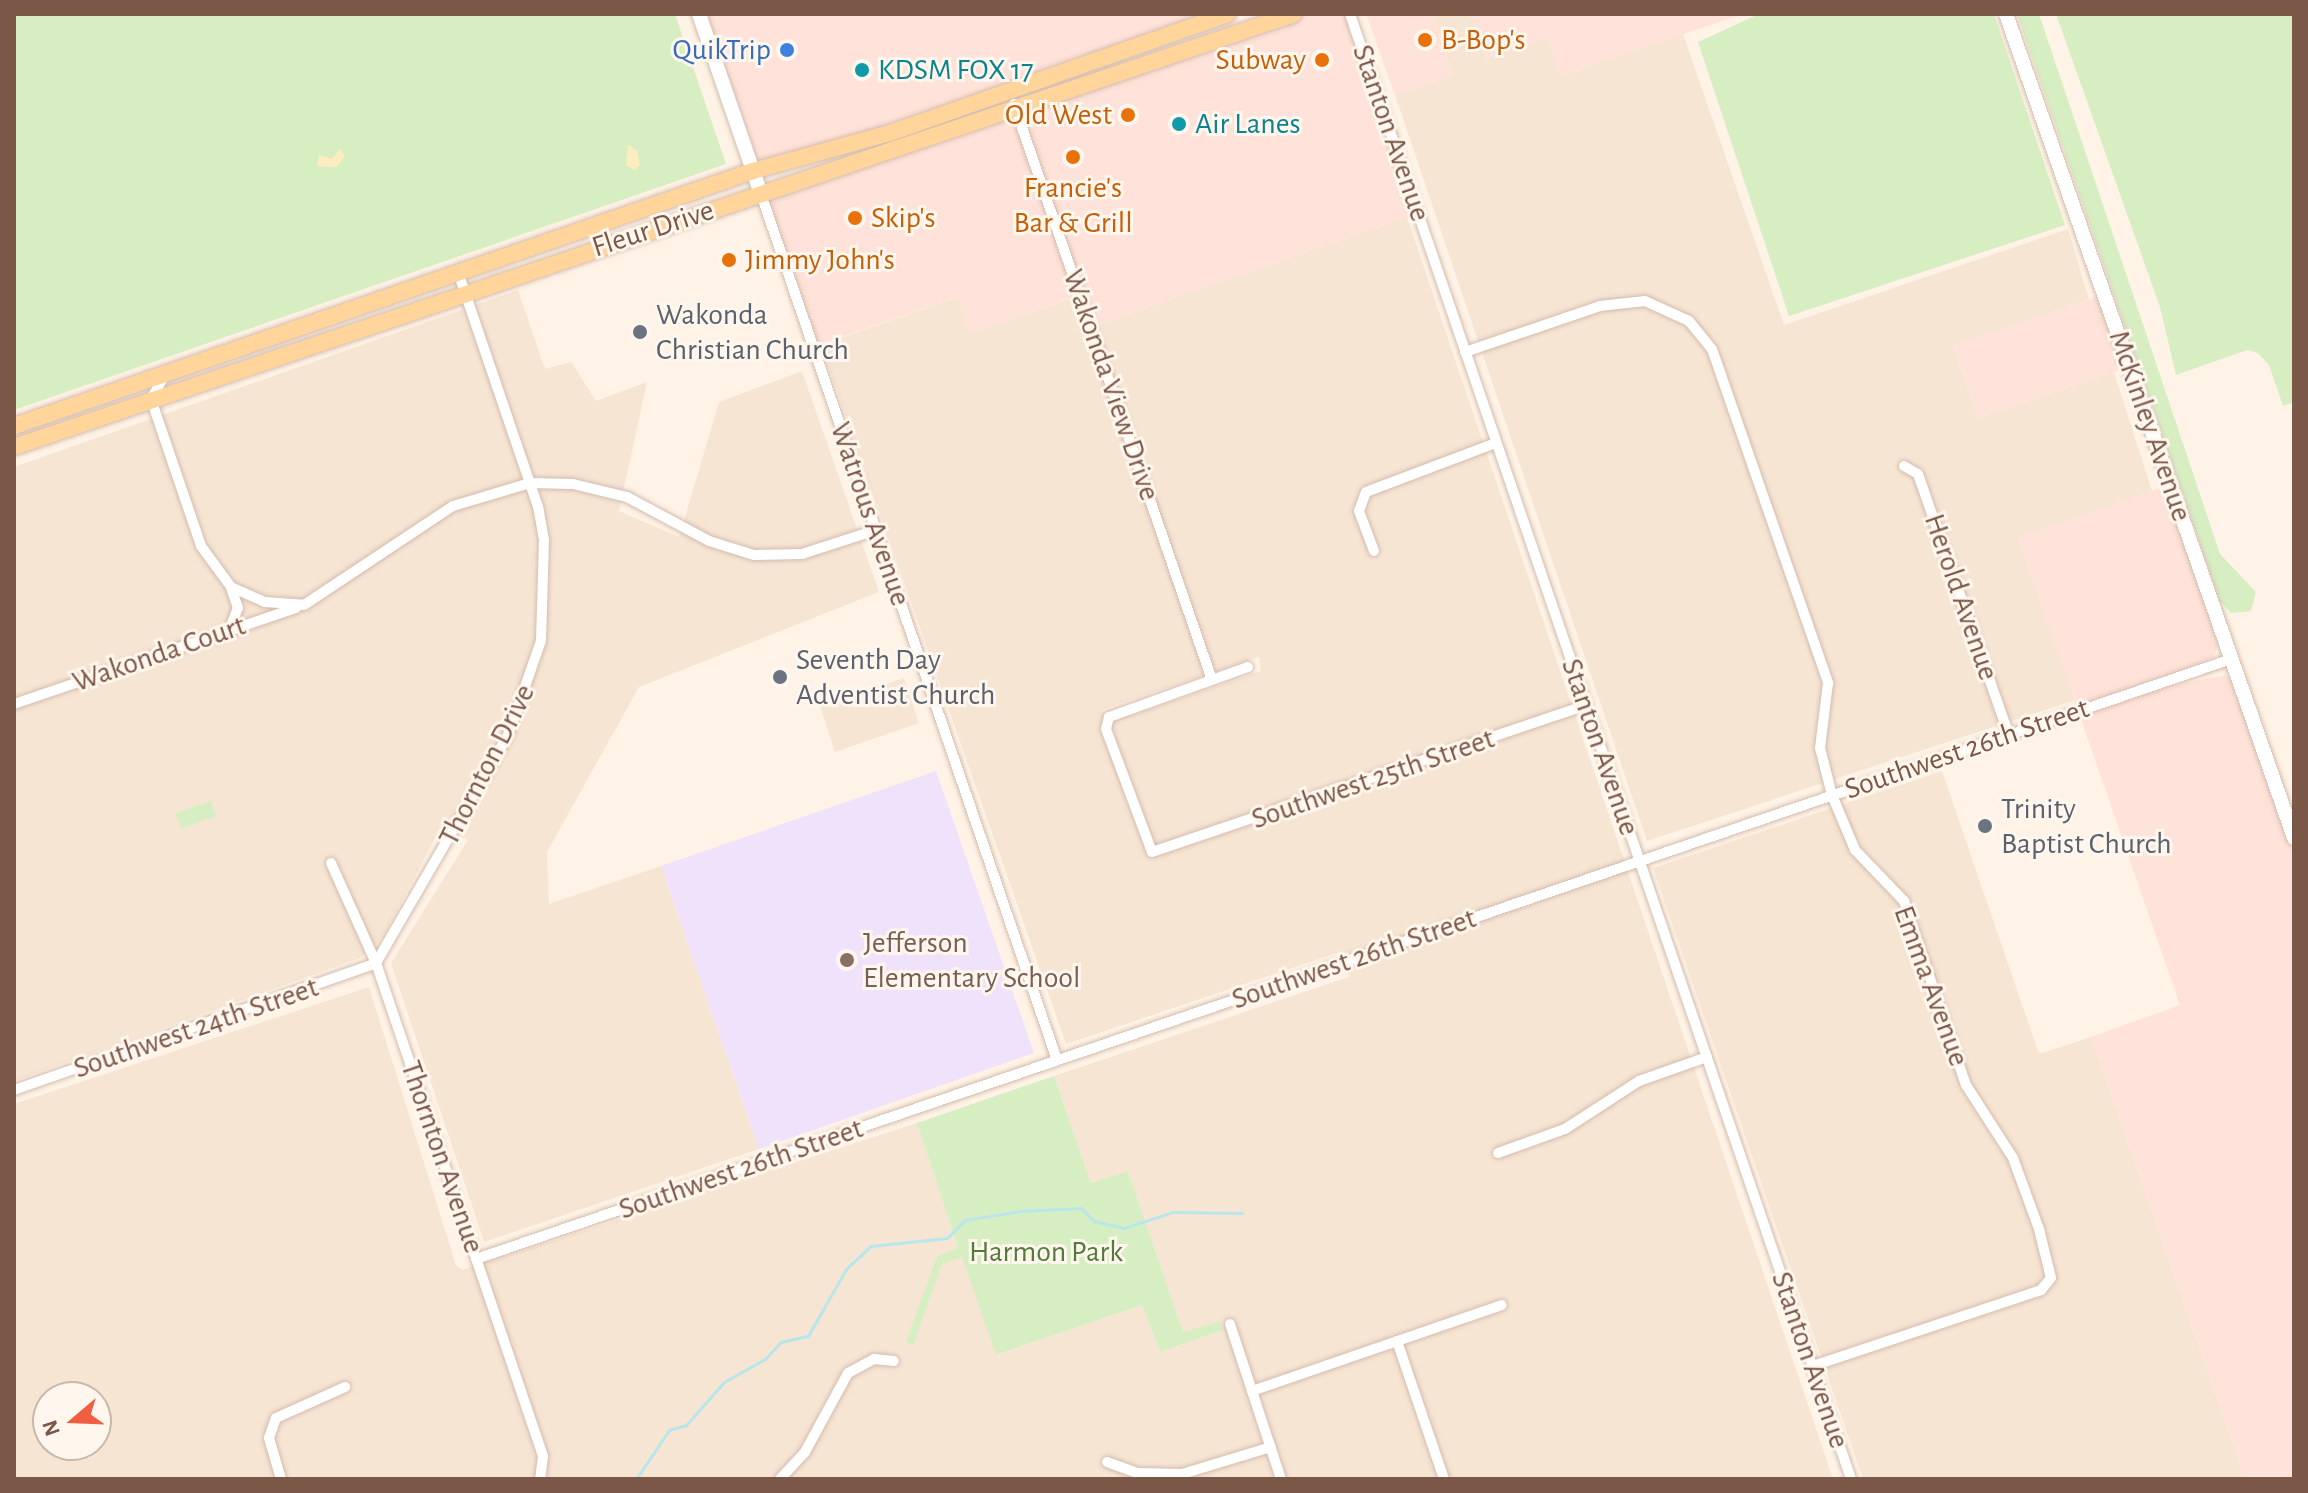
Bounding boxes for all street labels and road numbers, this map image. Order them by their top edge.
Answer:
street label: Stanton Avenue [1344,40,1438,226]
street label: Fleur Drive [587,192,719,266]
street label: Wakonda View Drive [1055,265,1167,505]
street label: McKinley Avenue [2101,326,2199,526]
street label: Watrous Avenue [822,417,918,611]
street label: Herold Avenue [1916,509,2006,685]
street label: Wakonda Court [68,608,250,700]
street label: Stanton Avenue [1553,654,1647,840]
street label: Thornton Drive [431,678,543,852]
street label: Southwest 26th Street [1840,690,2094,808]
street label: Southwest 25th Street [1247,721,1499,837]
street label: Southwest 26th Street [1227,900,1481,1018]
street label: Emma Avenue [1885,901,1977,1071]
street label: Southwest 24th Street [69,969,323,1087]
street label: Thornton Avenue [392,1056,492,1258]
street label: Southwest 26th Street [614,1110,868,1228]
street label: Stanton Avenue [1763,1267,1857,1453]

